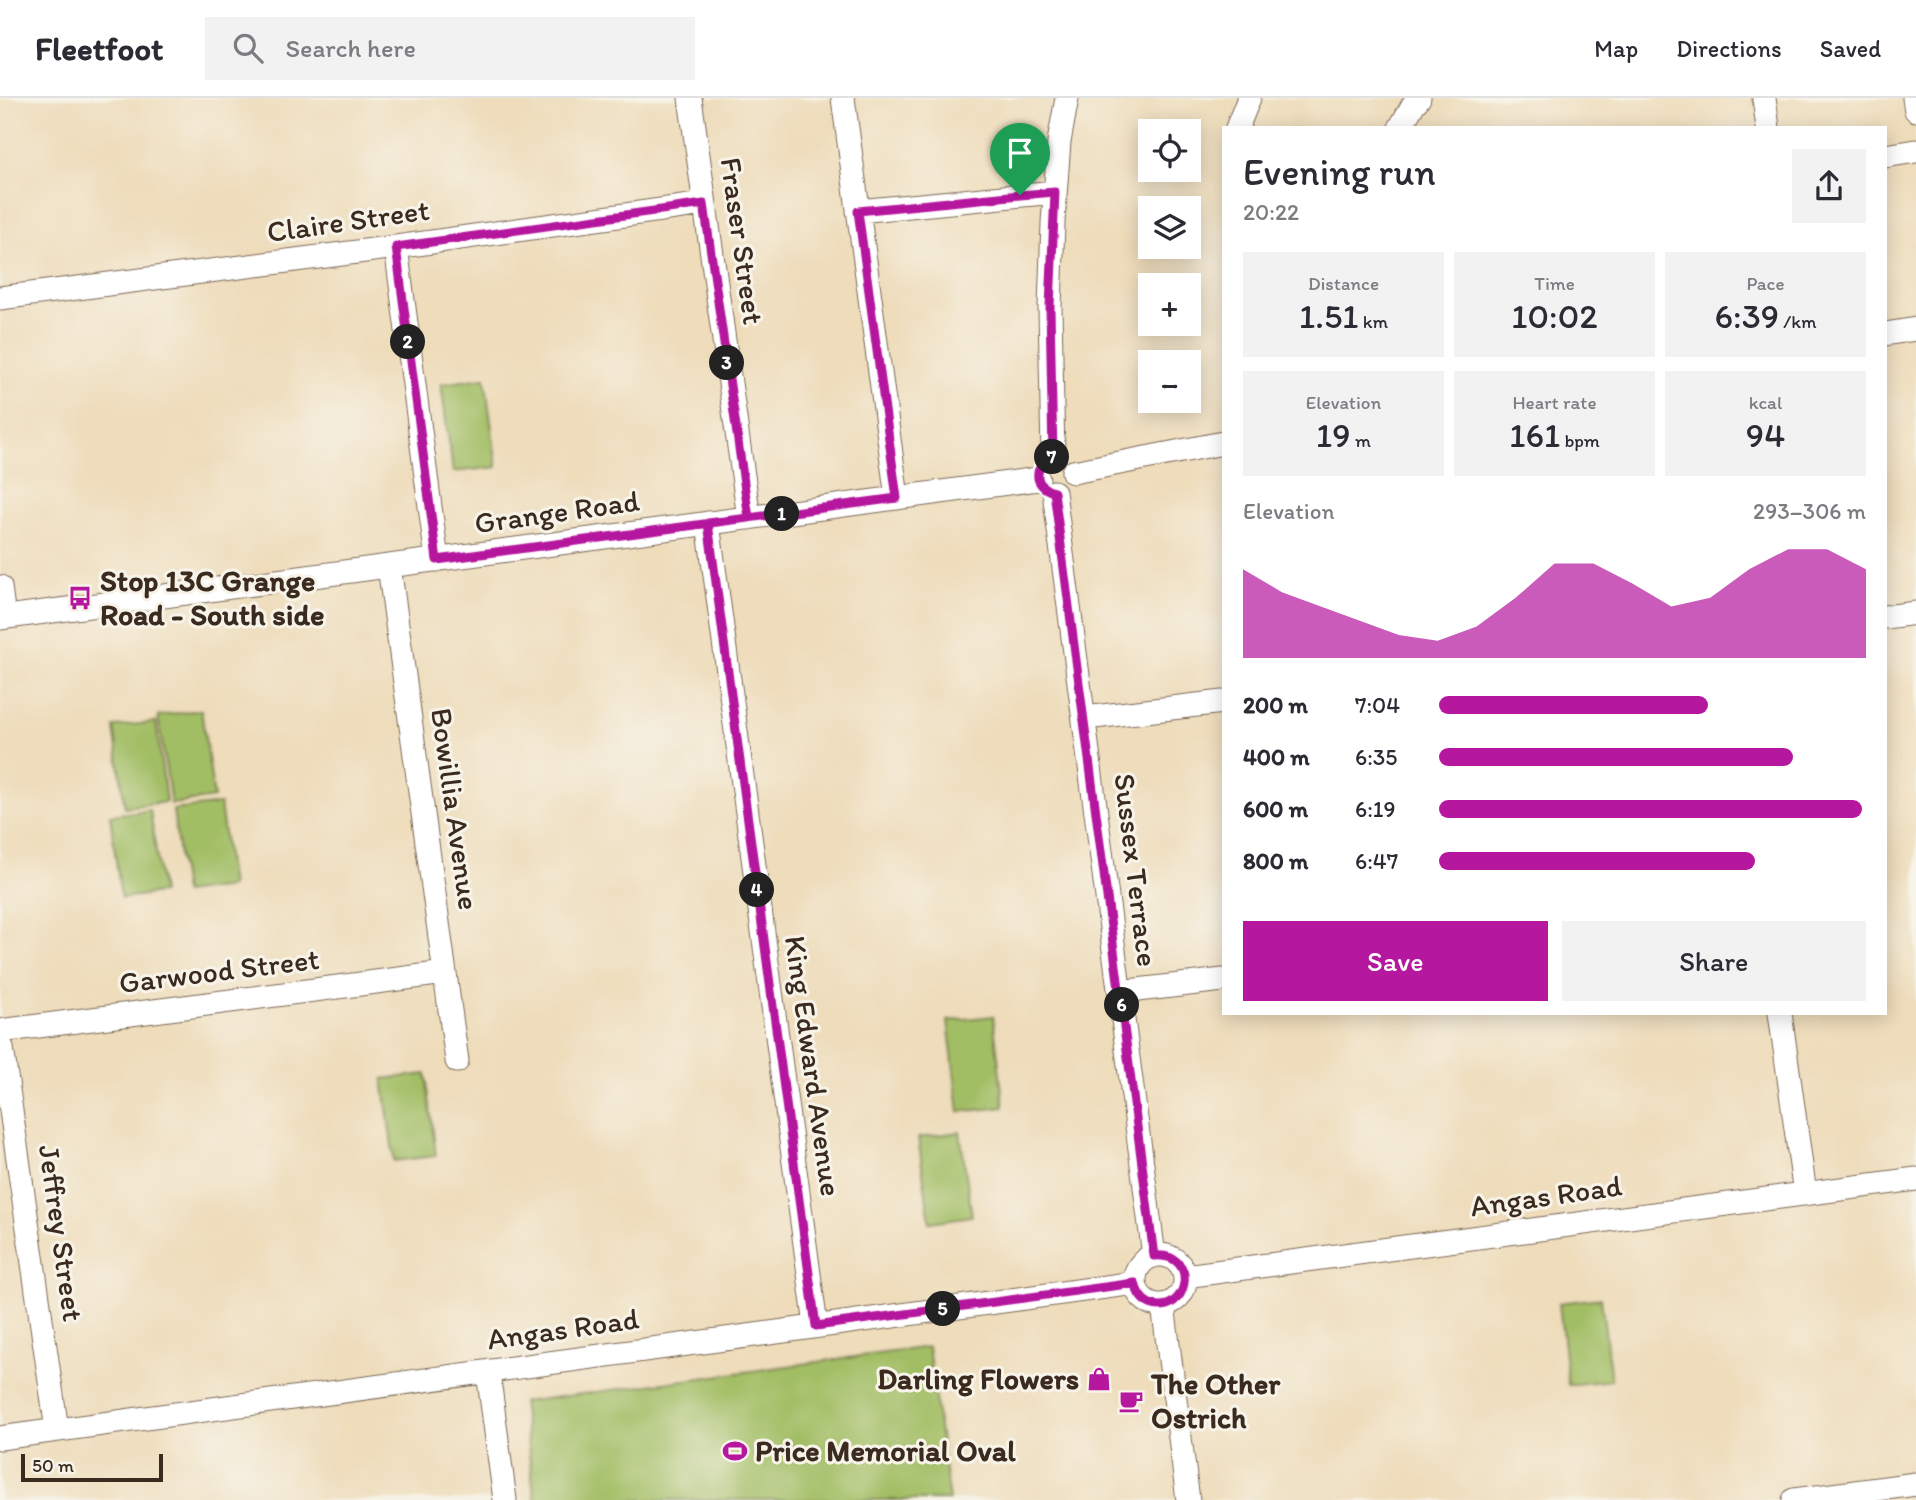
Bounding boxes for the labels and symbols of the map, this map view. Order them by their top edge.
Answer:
pin [990,123,1050,195]
street label: Fraser Street [712,155,773,327]
street label: Claire Street [264,191,431,250]
pin: 2 [390,324,426,360]
pin: 3 [710,345,744,380]
pin: 7 [1034,440,1070,474]
street label: Grange Road [472,482,642,541]
pin: 1 [764,496,800,532]
place label: Stop 13C Grange Road - South side [100,562,324,633]
bus stop icon: Stop 13C Grange Road - South side [66,584,94,612]
street label: Bowillia Avenue [423,705,488,912]
street label: Sussex Terrace [1106,771,1167,969]
pin: 4 [740,872,774,908]
street label: King Edward Avenue [777,933,850,1199]
street label: Garwood Street [117,940,321,1001]
pin: 6 [1104,988,1140,1023]
street label: Jeffrey Street [31,1142,92,1324]
street label: Angas Road [1468,1166,1625,1224]
pin: 5 [926,1292,960,1326]
street label: Angas Road [485,1299,642,1357]
place label: Darling Flowers [877,1360,1079,1397]
shop icon: Darling Flowers [1085,1365,1113,1393]
place label: The Other Ostrich [1150,1365,1281,1436]
cafe icon: The Other Ostrich [1117,1387,1145,1415]
place label: Price Memorial Oval [755,1432,1016,1469]
sports icon: Price Memorial Oval [721,1437,749,1465]
scale bar [21,1451,163,1483]

